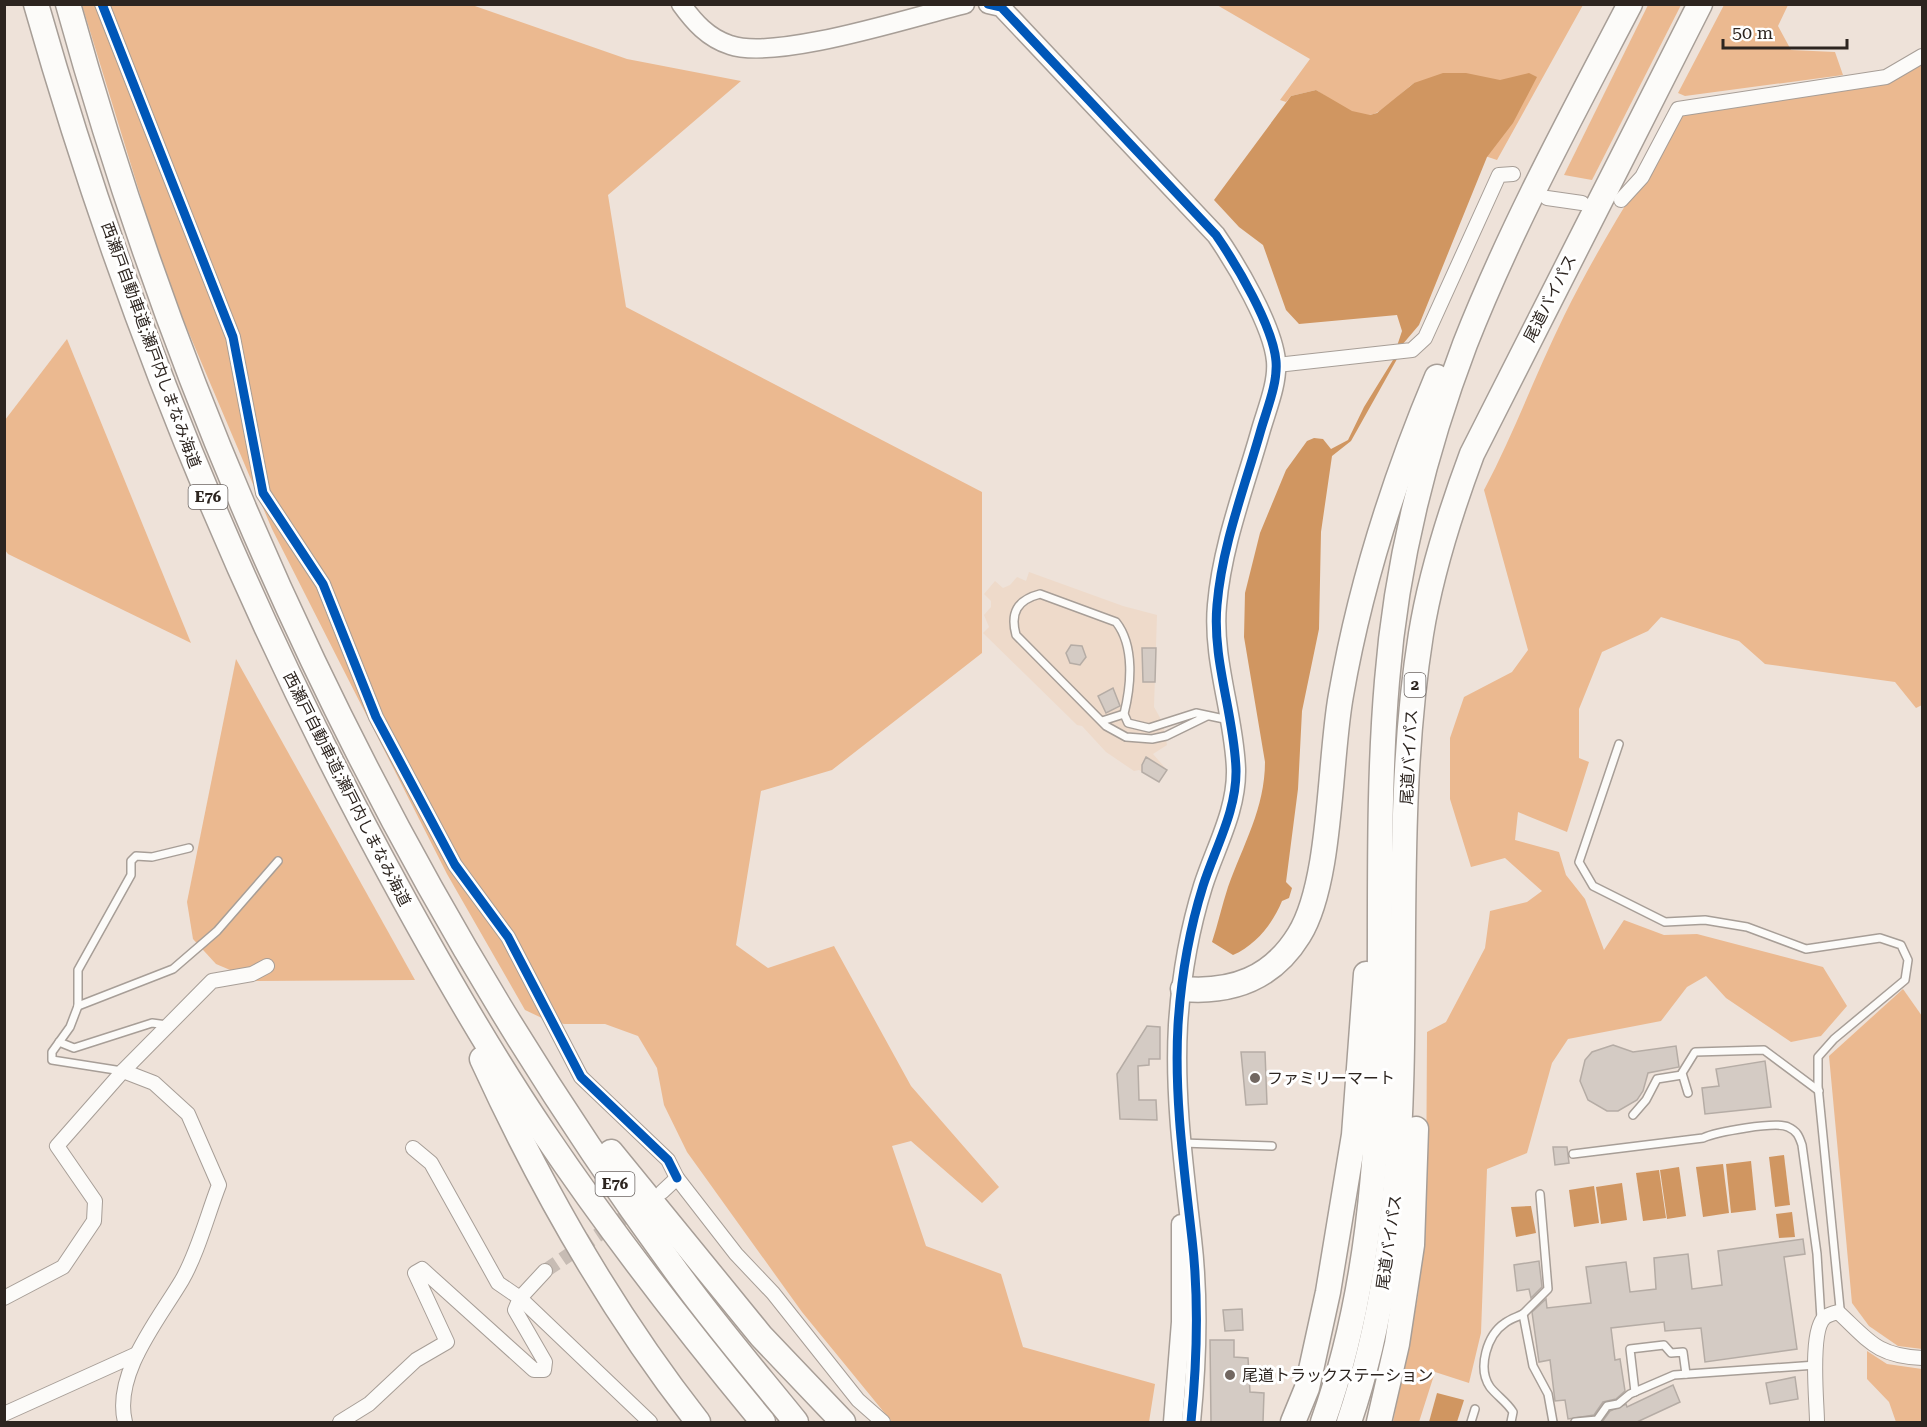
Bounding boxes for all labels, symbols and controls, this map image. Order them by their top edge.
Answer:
scale bar [1723,12,1848,50]
text: 50 m [1732,22,1773,43]
street label: 西瀬戸自動車道;瀬戸内しまなみ海道 [98,219,204,471]
street label: 尾道バイパス [1520,251,1580,345]
road number: E76 [188,485,228,509]
street label: 西瀬戸自動車道;瀬戸内しまなみ海道 [279,669,415,909]
road number: 2 [1404,673,1426,697]
street label: 尾道バイパス [1397,709,1421,805]
place label: ファミリーマート [1267,1069,1395,1088]
marker: ファミリーマート [1248,1071,1262,1085]
road number: E76 [596,1172,634,1196]
street label: 尾道バイパス [1373,1193,1405,1291]
place label: 尾道トラックステーション [1242,1366,1433,1385]
marker: 尾道トラックステーション [1223,1368,1237,1382]

